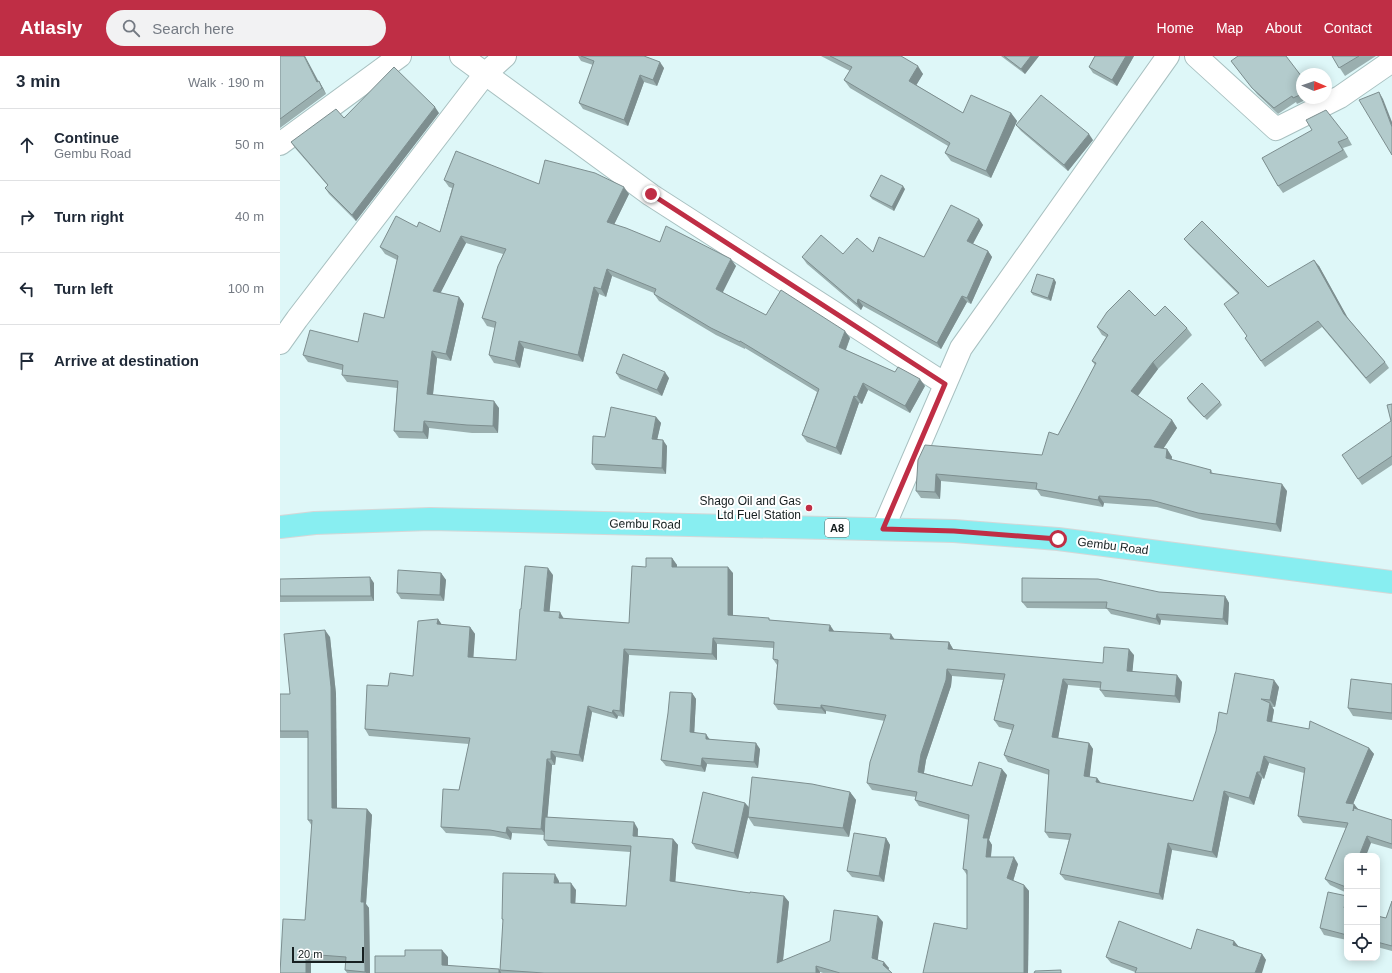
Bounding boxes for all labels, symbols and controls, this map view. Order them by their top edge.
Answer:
search box [106,10,386,46]
text: Atlasly [20,17,82,38]
icon: search [120,17,142,39]
text: Search here [152,20,234,37]
text: Home [1157,20,1194,36]
text: Map [1216,20,1243,36]
text: About [1265,20,1302,36]
text: Contact [1324,20,1372,36]
north arrow [1296,68,1332,104]
text: 3 min [16,72,60,91]
text: Walk · 190 m [188,75,264,90]
text: Continue [54,129,119,146]
icon: ahead [16,134,38,156]
text: 50 m [235,137,264,152]
text: Gembu Road [54,146,131,161]
route end [642,185,660,203]
icon: right [16,206,38,228]
text: Turn right [54,208,124,225]
text: 40 m [235,209,264,224]
icon: left [16,278,38,300]
text: Turn left [54,280,113,297]
text: 100 m [228,281,264,296]
icon: arrive [16,350,38,372]
text: Arrive at destination [54,352,199,369]
place label: Shago Oil and Gas Ltd Fuel Station [700,494,801,522]
marker: Shago Oil and Gas Ltd Fuel Station [804,503,814,513]
street label: Gembu Road [609,516,681,532]
road number: A8 [825,519,849,537]
route start [1049,530,1067,548]
street label: Gembu Road [1077,535,1149,557]
map controls [1344,853,1380,961]
button: + [1344,853,1380,889]
button: − [1344,889,1380,925]
button: locate [1344,925,1380,961]
scale bar [292,945,364,964]
text: 20 m [298,948,322,960]

